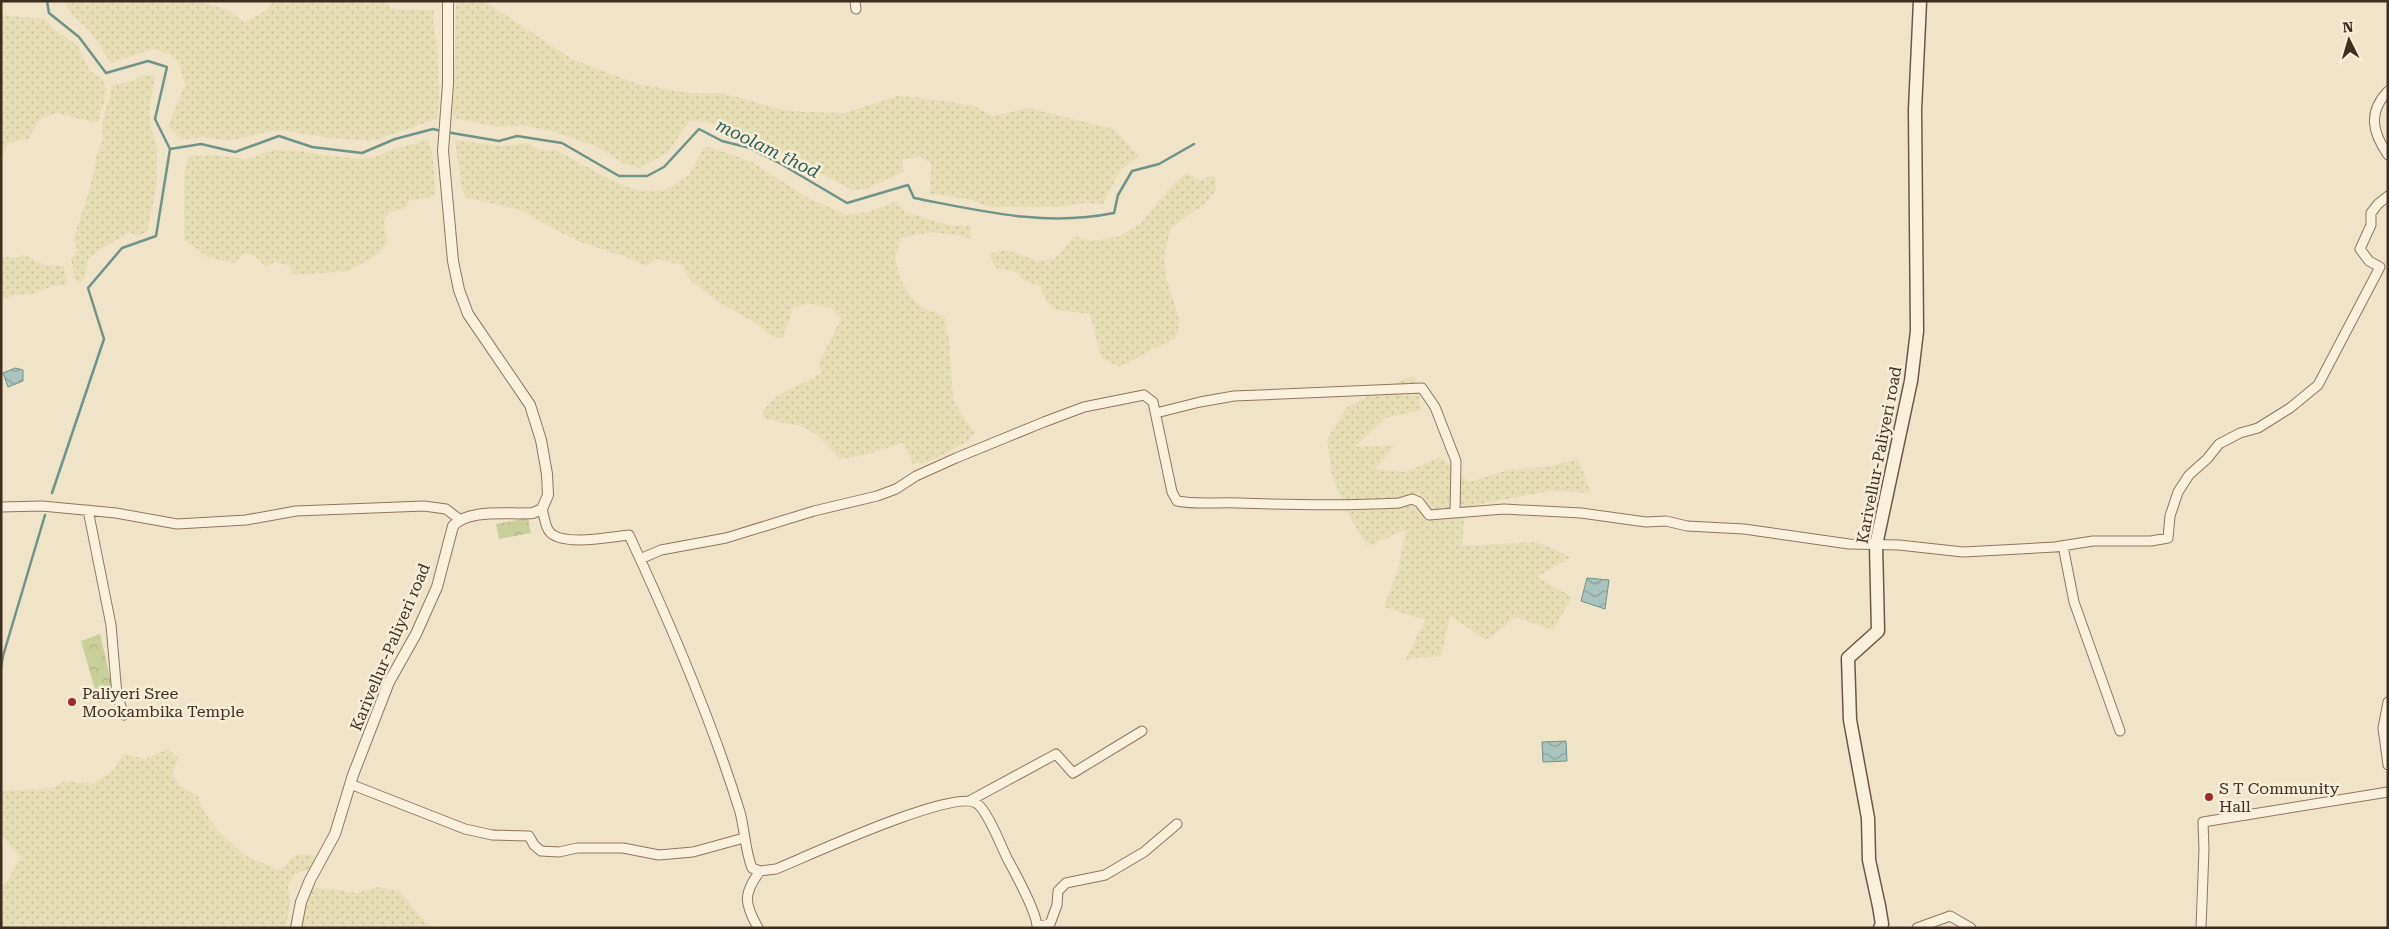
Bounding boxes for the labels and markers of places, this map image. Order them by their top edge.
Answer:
place label: Paliyeri Sree Mookambika Temple [82,684,245,721]
marker: Paliyeri Sree Mookambika Temple [66,696,78,708]
place label: S T Community Hall [2219,779,2340,816]
marker: S T Community Hall [2203,791,2215,803]

